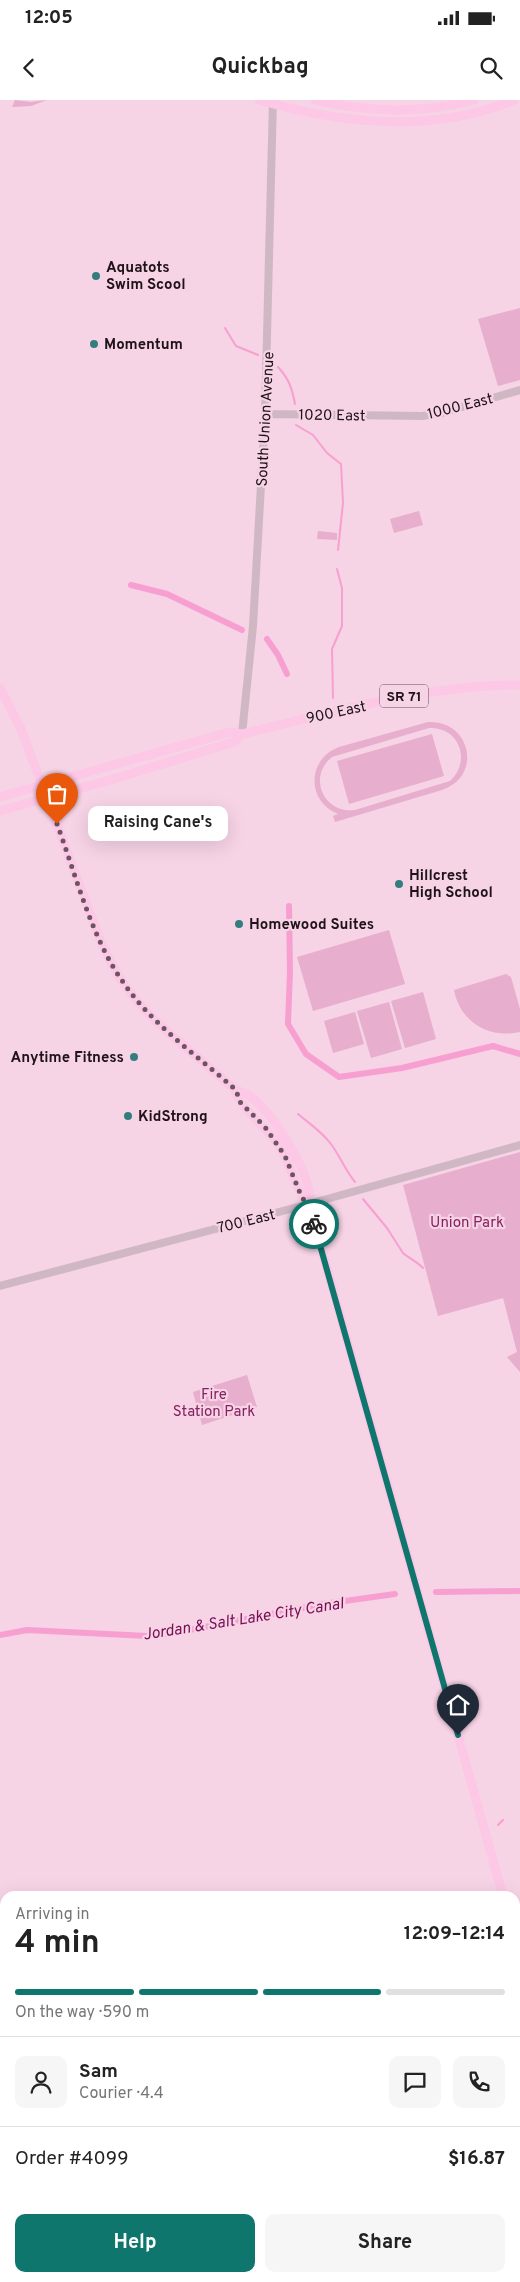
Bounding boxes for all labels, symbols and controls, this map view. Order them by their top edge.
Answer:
text: 12:05 [25,6,73,30]
icon: back [15,54,43,82]
text: Quickbag [211,54,309,81]
icon: search [477,54,505,82]
place label: Aquatots Swim Scool [106,259,186,295]
marker: Aquatots Swim Scool [90,270,102,282]
place label: Momentum [104,336,183,355]
marker: Momentum [88,338,100,350]
street label: South Union Avenue [253,351,280,487]
street label: 1000 East [425,390,495,425]
street label: 1020 East [298,406,366,427]
road number: SR 71 [380,684,428,708]
street label: 900 East [305,698,368,729]
pin [36,773,78,824]
icon: bag [43,780,71,808]
callout: Raising Cane's [87,806,227,842]
text: Raising Cane's [104,813,212,833]
place label: Hillcrest High School [409,867,493,903]
marker: Hillcrest High School [393,878,405,890]
place label: Homewood Suites [249,916,374,935]
marker: Homewood Suites [233,918,245,930]
place label: Anytime Fitness [11,1049,124,1068]
marker: Anytime Fitness [128,1051,140,1063]
place label: KidStrong [138,1108,208,1127]
marker: KidStrong [122,1110,134,1122]
courier [289,1199,339,1249]
street label: 700 East [215,1206,277,1239]
icon: bike [300,1210,328,1238]
park label: Union Park [430,1214,504,1233]
park label: Fire Station Park [173,1386,255,1422]
water label: Jordan & Salt Lake City Canal [142,1594,346,1646]
pin [437,1684,479,1735]
icon: home [444,1691,472,1719]
text: Arriving in [15,1905,90,1925]
text: 12:09–12:14 [404,1922,505,1946]
text: 4 min [15,1924,100,1964]
text: On the way · 590 m [15,2003,149,2023]
button: person [15,2056,67,2108]
button: chat [389,2056,441,2108]
button: phone [453,2056,505,2108]
text: Sam [79,2060,118,2084]
text: Courier · 4.4 [79,2084,164,2104]
text: Order #4099 [15,2147,128,2171]
text: $16.87 [448,2147,505,2171]
button: Help [15,2214,255,2272]
button: Share [265,2214,505,2272]

